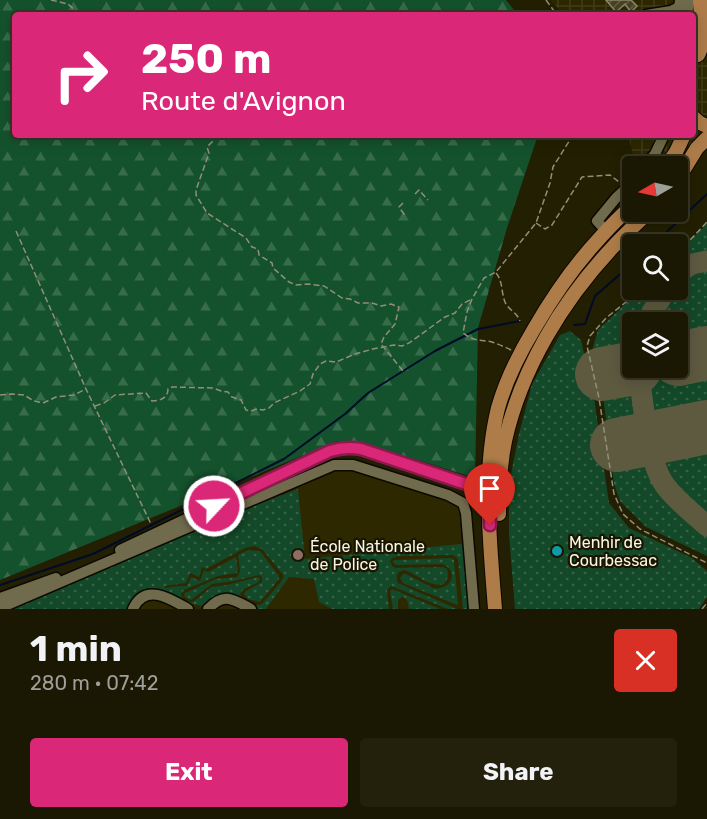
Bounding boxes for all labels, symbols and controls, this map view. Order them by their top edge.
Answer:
text: 250 m [141,34,271,84]
icon: right [42,36,120,114]
text: Route d'Avignon [141,85,346,117]
north arrow [622,156,688,222]
map controls [622,156,688,378]
button: search [622,234,688,300]
button: layers [622,312,688,378]
pin [464,463,515,525]
icon: arrive [473,472,506,505]
position arrow [182,474,246,538]
place label: Menhir de Courbessac [569,533,657,570]
place label: École Nationale de Police [310,537,425,574]
marker: Menhir de Courbessac [550,544,564,558]
marker: École Nationale de Police [291,548,305,562]
text: 1 min [30,627,122,670]
button: close [614,629,677,692]
text: 280 m · 07:42 [30,671,158,695]
button: Exit [30,738,348,807]
button: Share [360,738,677,807]

